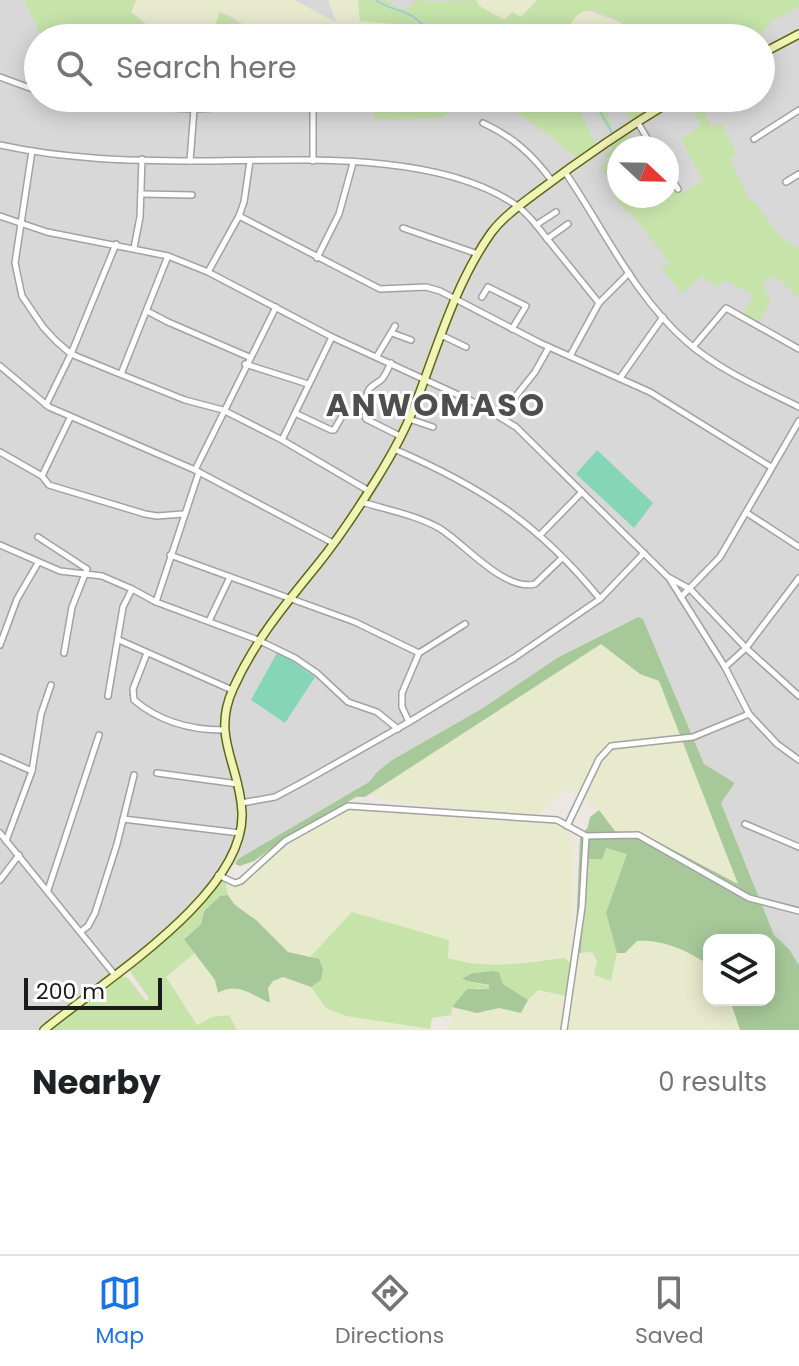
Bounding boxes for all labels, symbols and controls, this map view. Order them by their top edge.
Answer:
search box [24,24,775,112]
icon: search [52,46,96,90]
text: Search here [116,46,297,89]
north arrow [607,136,679,208]
district label: ANWOMASO [326,382,546,427]
map controls [703,934,775,1006]
button: layers [703,934,775,1006]
scale bar [24,974,162,1010]
text: 200 m [36,976,105,1007]
text: Nearby [32,1058,161,1106]
text: 0 results [658,1064,767,1100]
tab: Map [95,1271,144,1352]
tab: Directions [335,1271,444,1352]
tab: Saved [635,1271,704,1352]

